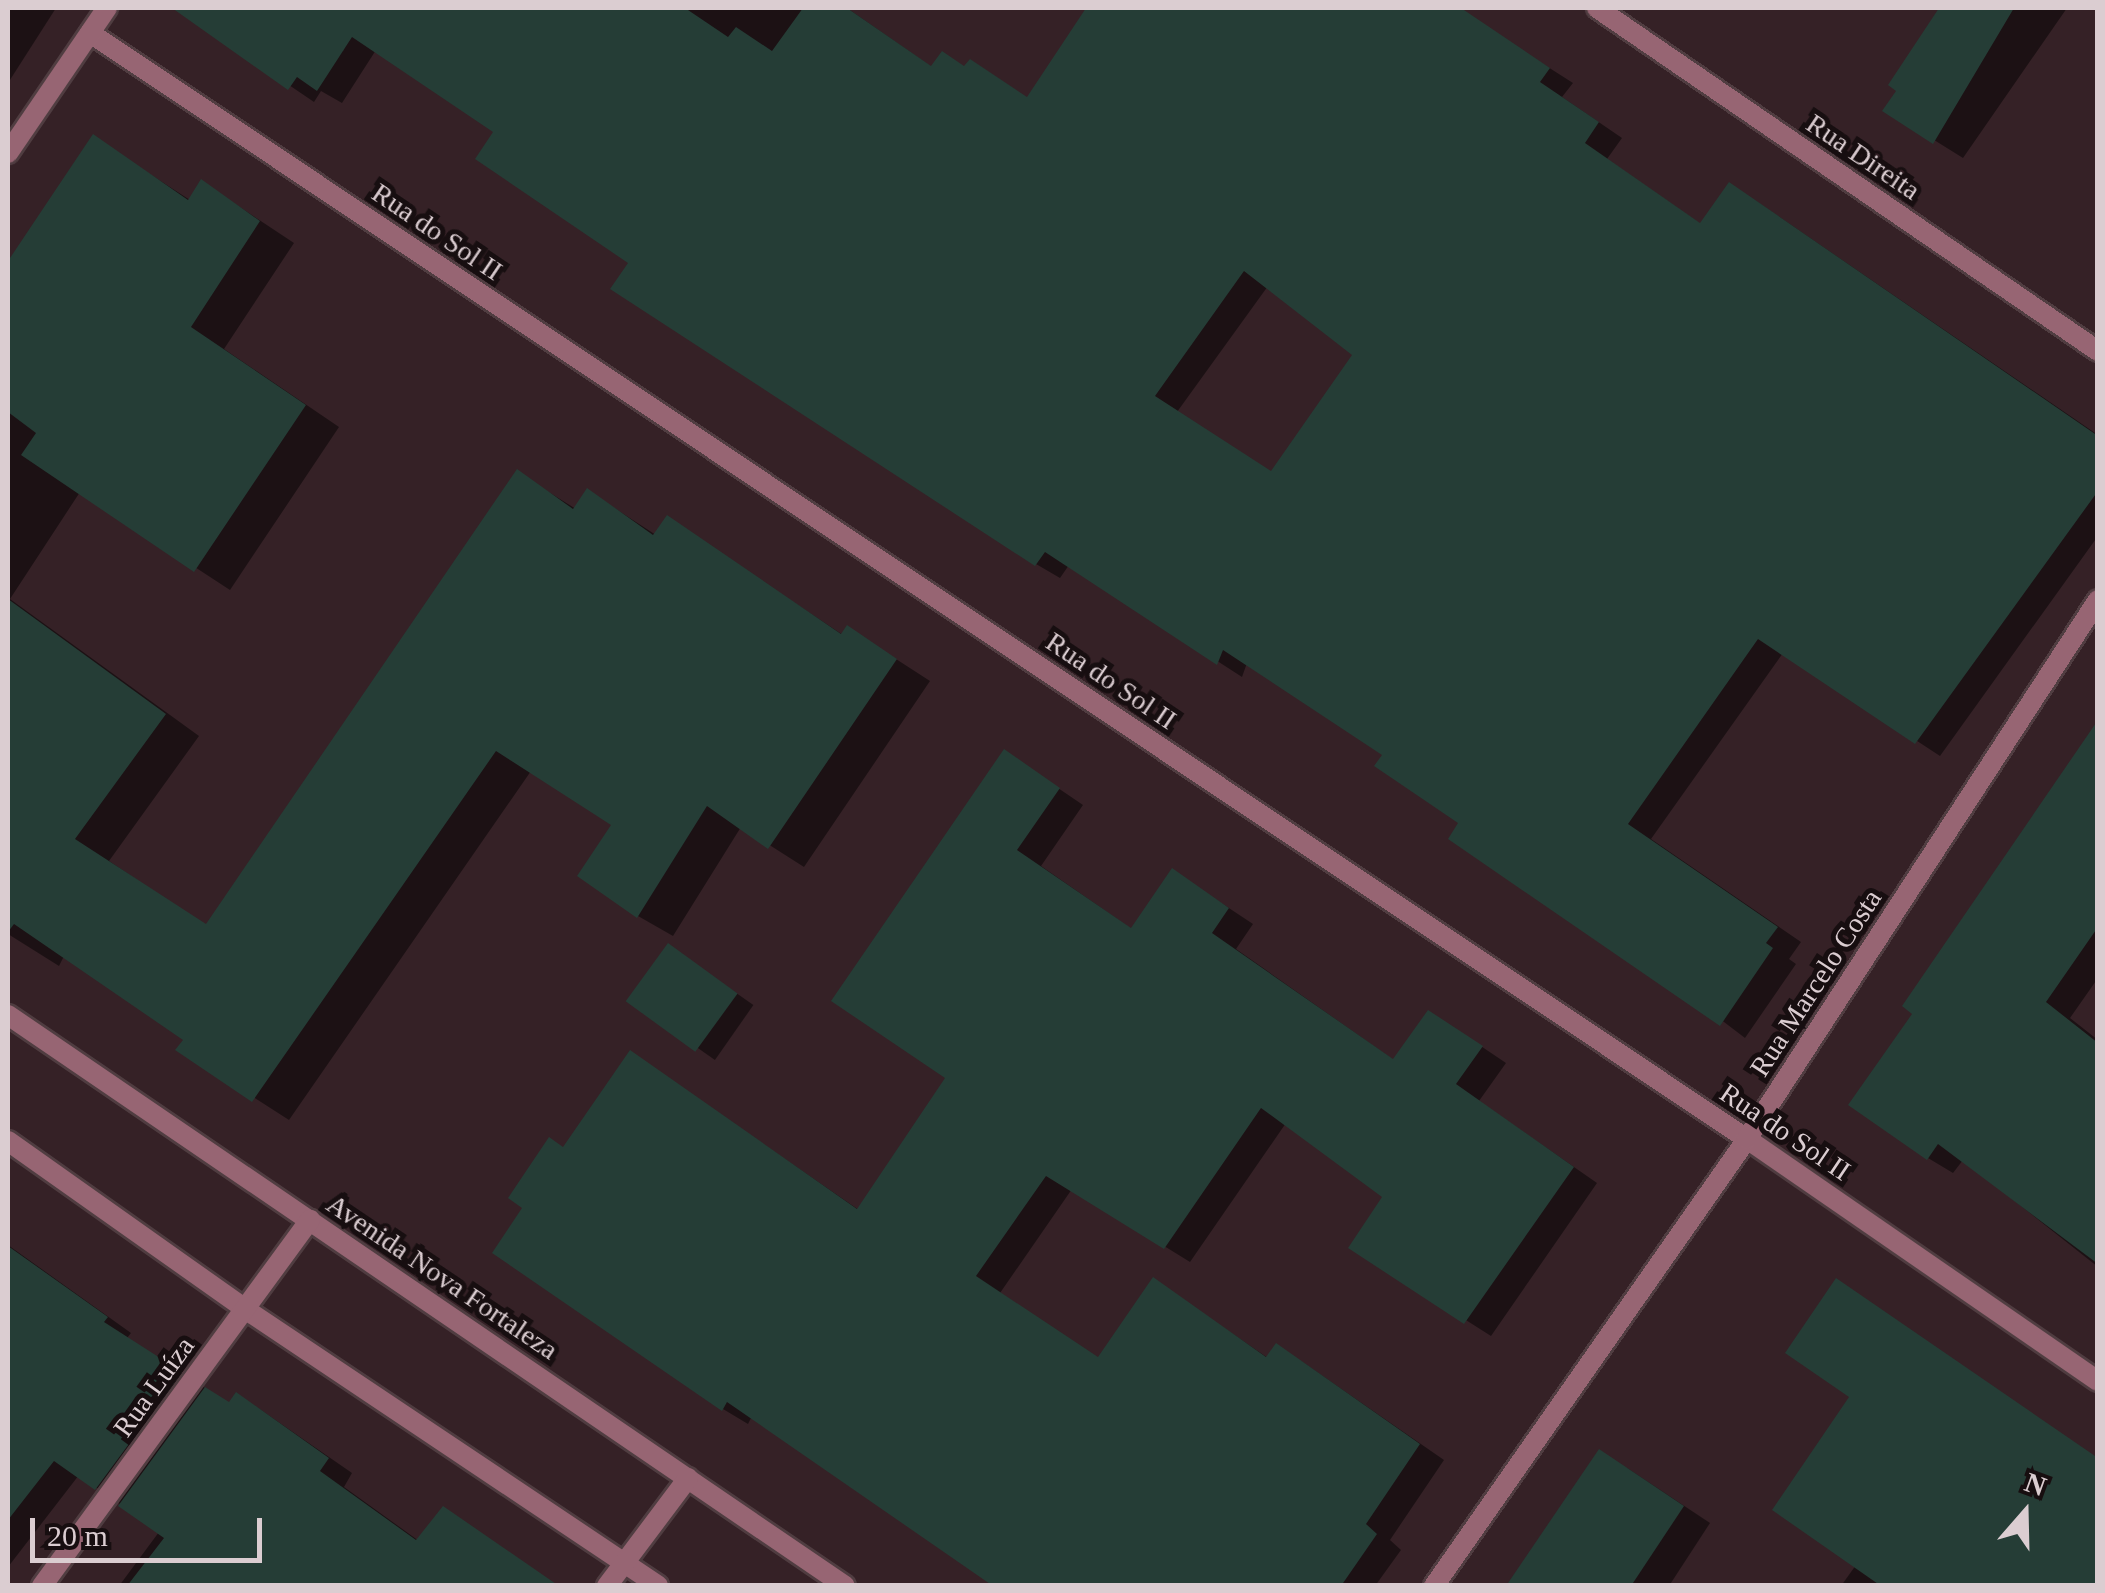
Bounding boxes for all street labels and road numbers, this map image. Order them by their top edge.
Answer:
street label: Rua Direita [1800,107,1926,207]
street label: Rua do Sol II [365,176,509,288]
street label: Rua do Sol II [1039,625,1183,737]
street label: Rua Marcelo Costa [1743,883,1889,1083]
street label: Rua do Sol II [1713,1076,1857,1188]
street label: Avenida Nova Fortaleza [320,1187,564,1367]
street label: Rua Luíza [106,1330,202,1444]

